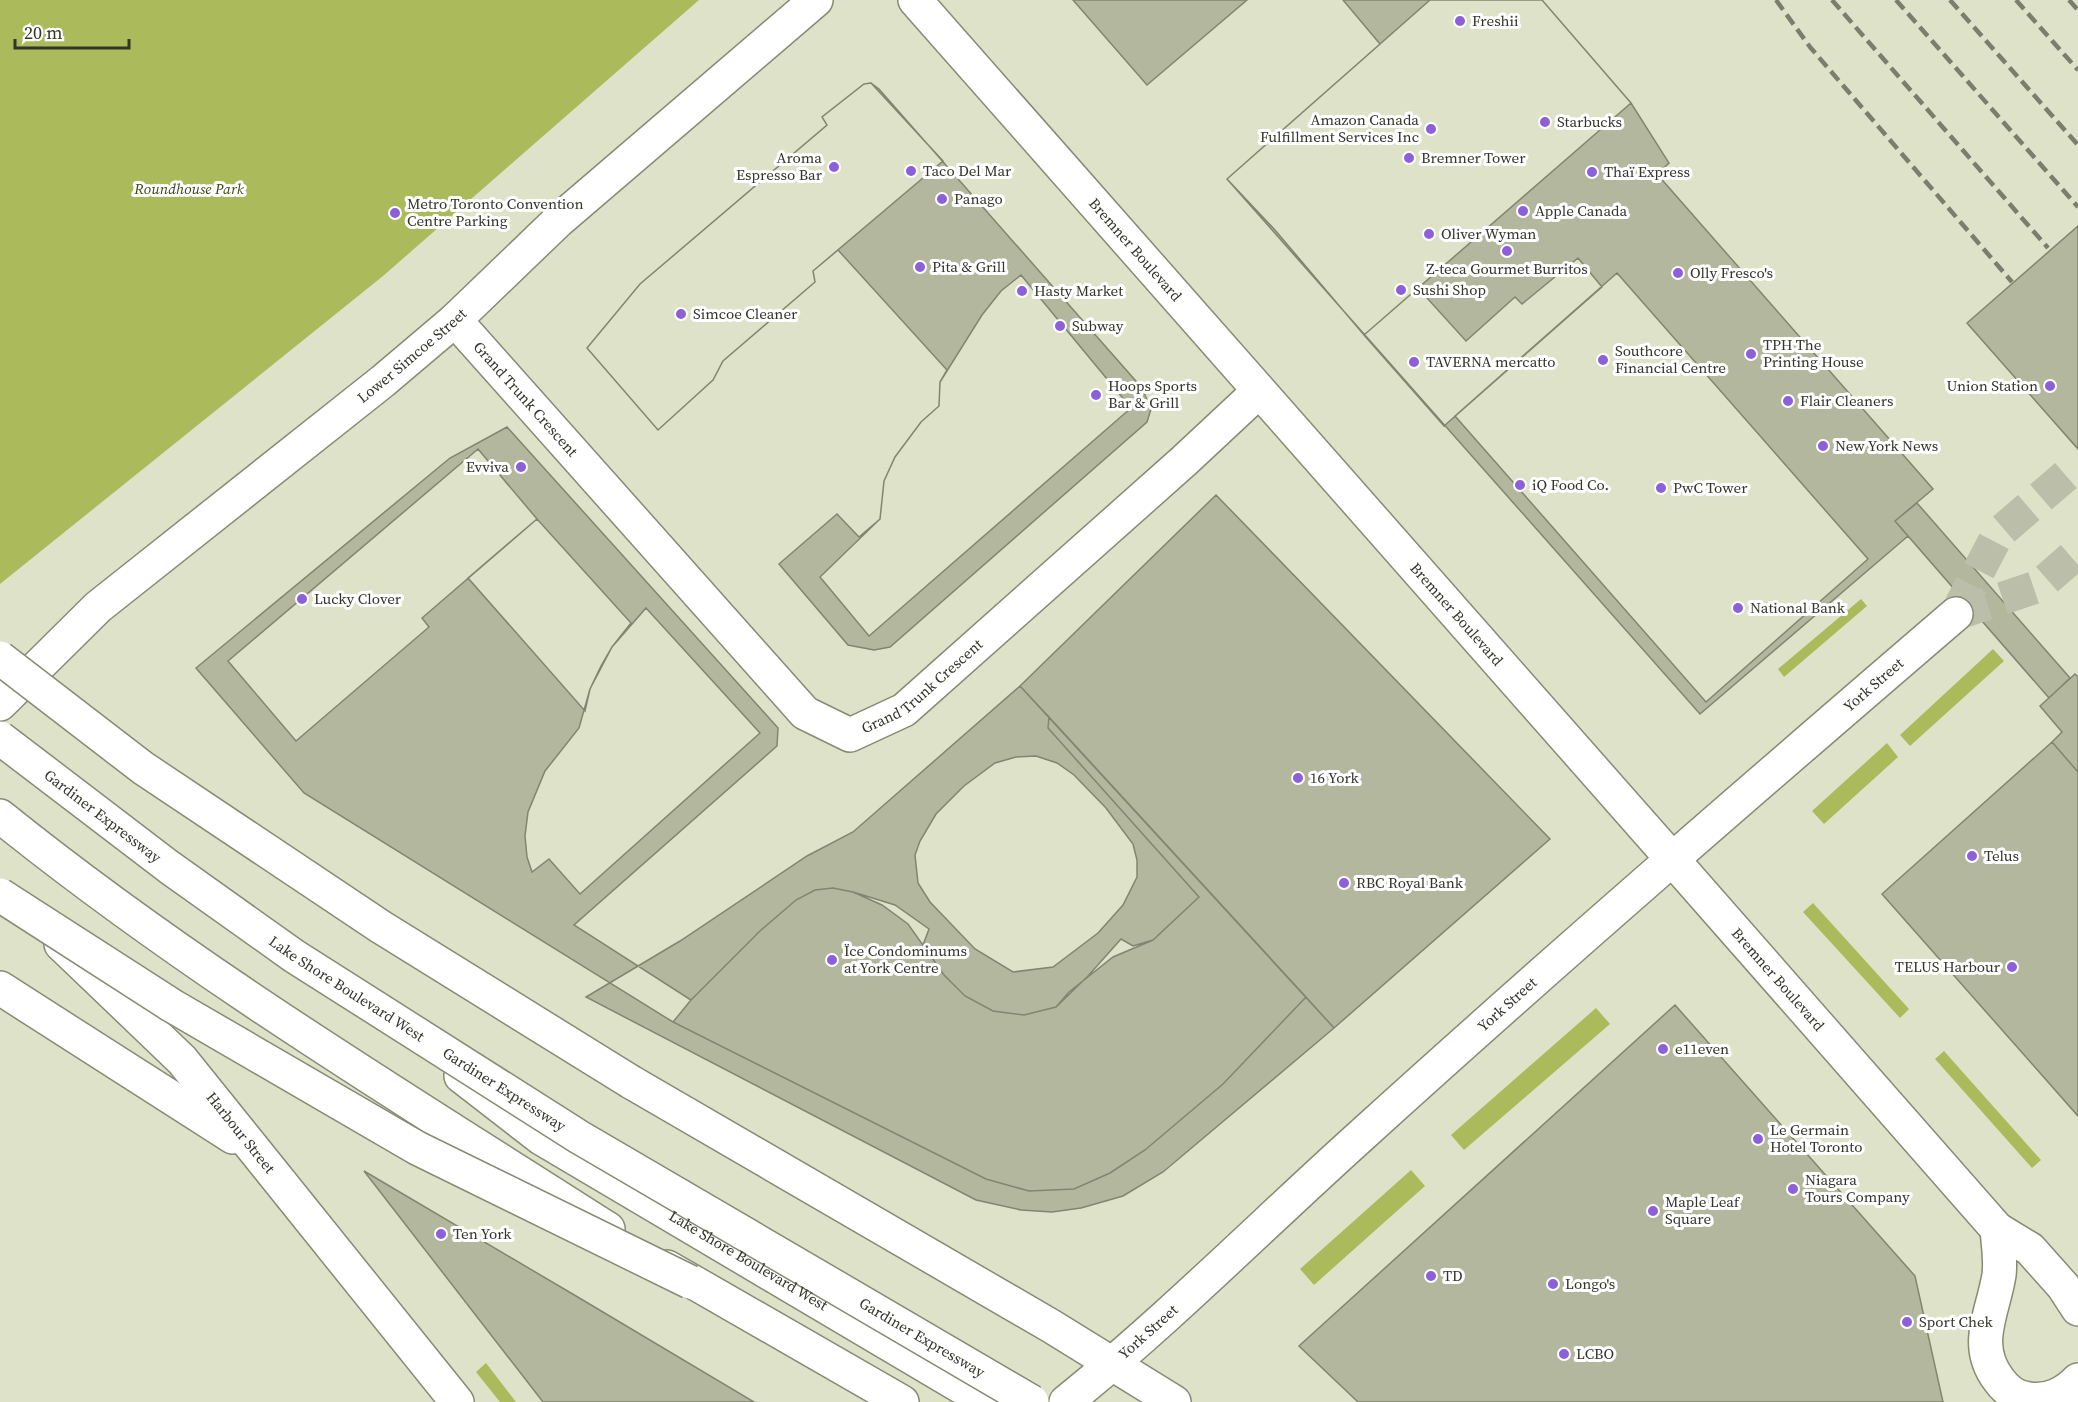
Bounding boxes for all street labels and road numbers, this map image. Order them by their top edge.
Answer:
street label: Bremner Boulevard [1084,193,1187,306]
street label: Lower Simcoe Street [353,303,471,408]
street label: Grand Trunk Crescent [469,337,583,461]
street label: Bremner Boulevard [1406,558,1509,671]
street label: Grand Trunk Crescent [858,634,987,738]
street label: York Street [1839,653,1908,716]
street label: Gardiner Expressway [40,764,166,868]
street label: Bremner Boulevard [1727,923,1830,1036]
street label: Lake Shore Boulevard West [265,930,429,1046]
street label: York Street [1473,972,1541,1036]
street label: Gardiner Expressway [439,1042,570,1136]
street label: Harbour Street [202,1087,280,1178]
street label: Lake Shore Boulevard West [665,1205,832,1315]
street label: Gardiner Expressway [855,1292,989,1382]
street label: York Street [1114,1299,1182,1364]

